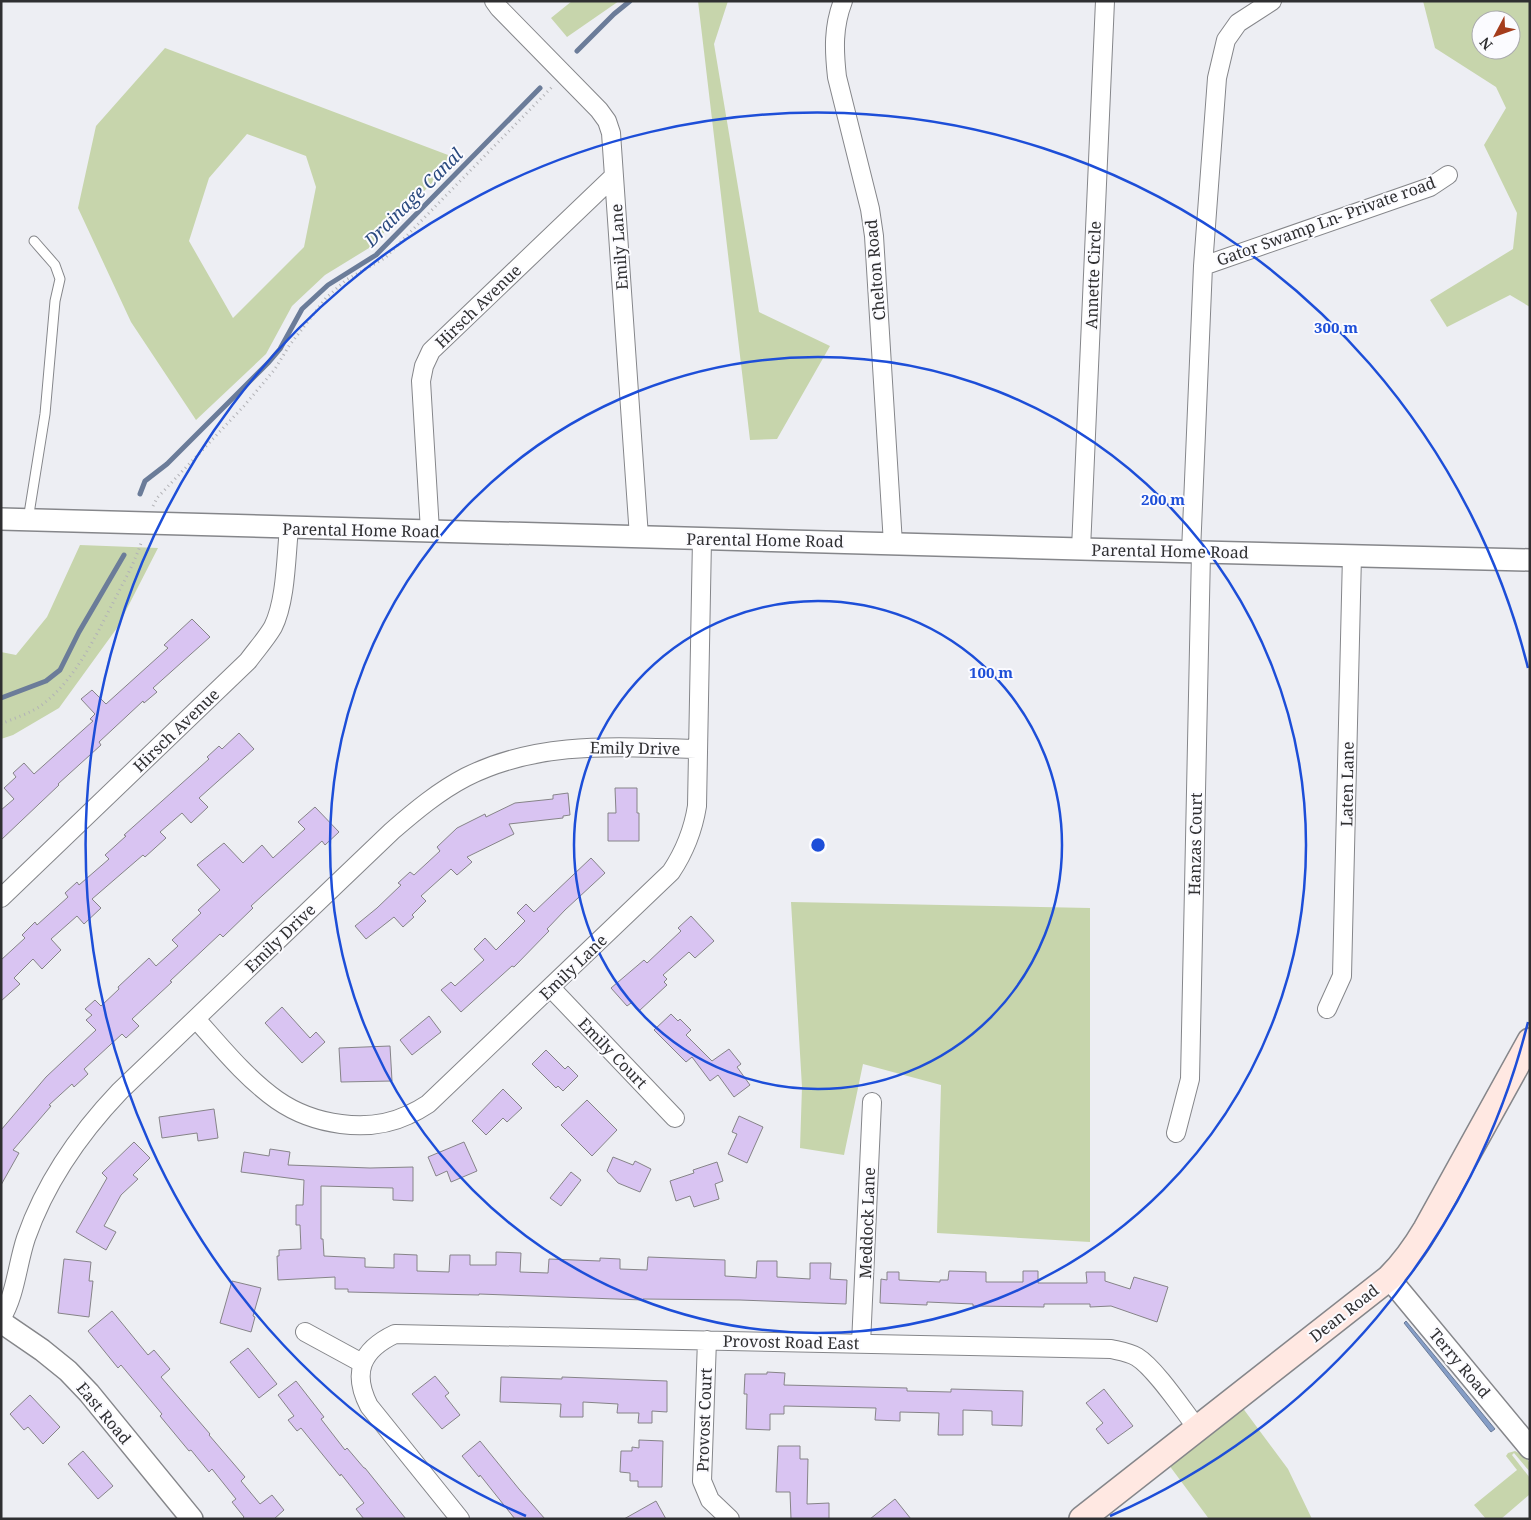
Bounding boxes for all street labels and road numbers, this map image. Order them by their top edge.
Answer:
street label: Gator Swamp Ln- Private road [1214,171,1439,271]
street label: Emily Lane [605,203,633,291]
street label: Chelton Road [860,218,890,321]
street label: Annette Circle [1080,220,1106,330]
street label: Hirsch Avenue [430,259,526,353]
street label: Parental Home Road [282,518,440,542]
street label: Parental Home Road [686,528,844,552]
street label: Parental Home Road [1091,539,1249,563]
street label: Hirsch Avenue [128,683,224,777]
street label: Emily Drive [590,736,680,760]
street label: Laten Lane [1335,741,1359,827]
street label: Hanzas Court [1183,792,1207,896]
street label: Emily Drive [240,899,320,977]
street label: Emily Lane [534,929,612,1005]
street label: Emily Court [574,1013,653,1094]
street label: Meddock Lane [854,1167,880,1279]
street label: Dean Road [1305,1279,1383,1347]
street label: Terry Road [1424,1324,1496,1403]
street label: Provost Road East [723,1330,860,1354]
street label: Provost Court [691,1367,717,1473]
street label: East Road [72,1377,136,1449]

